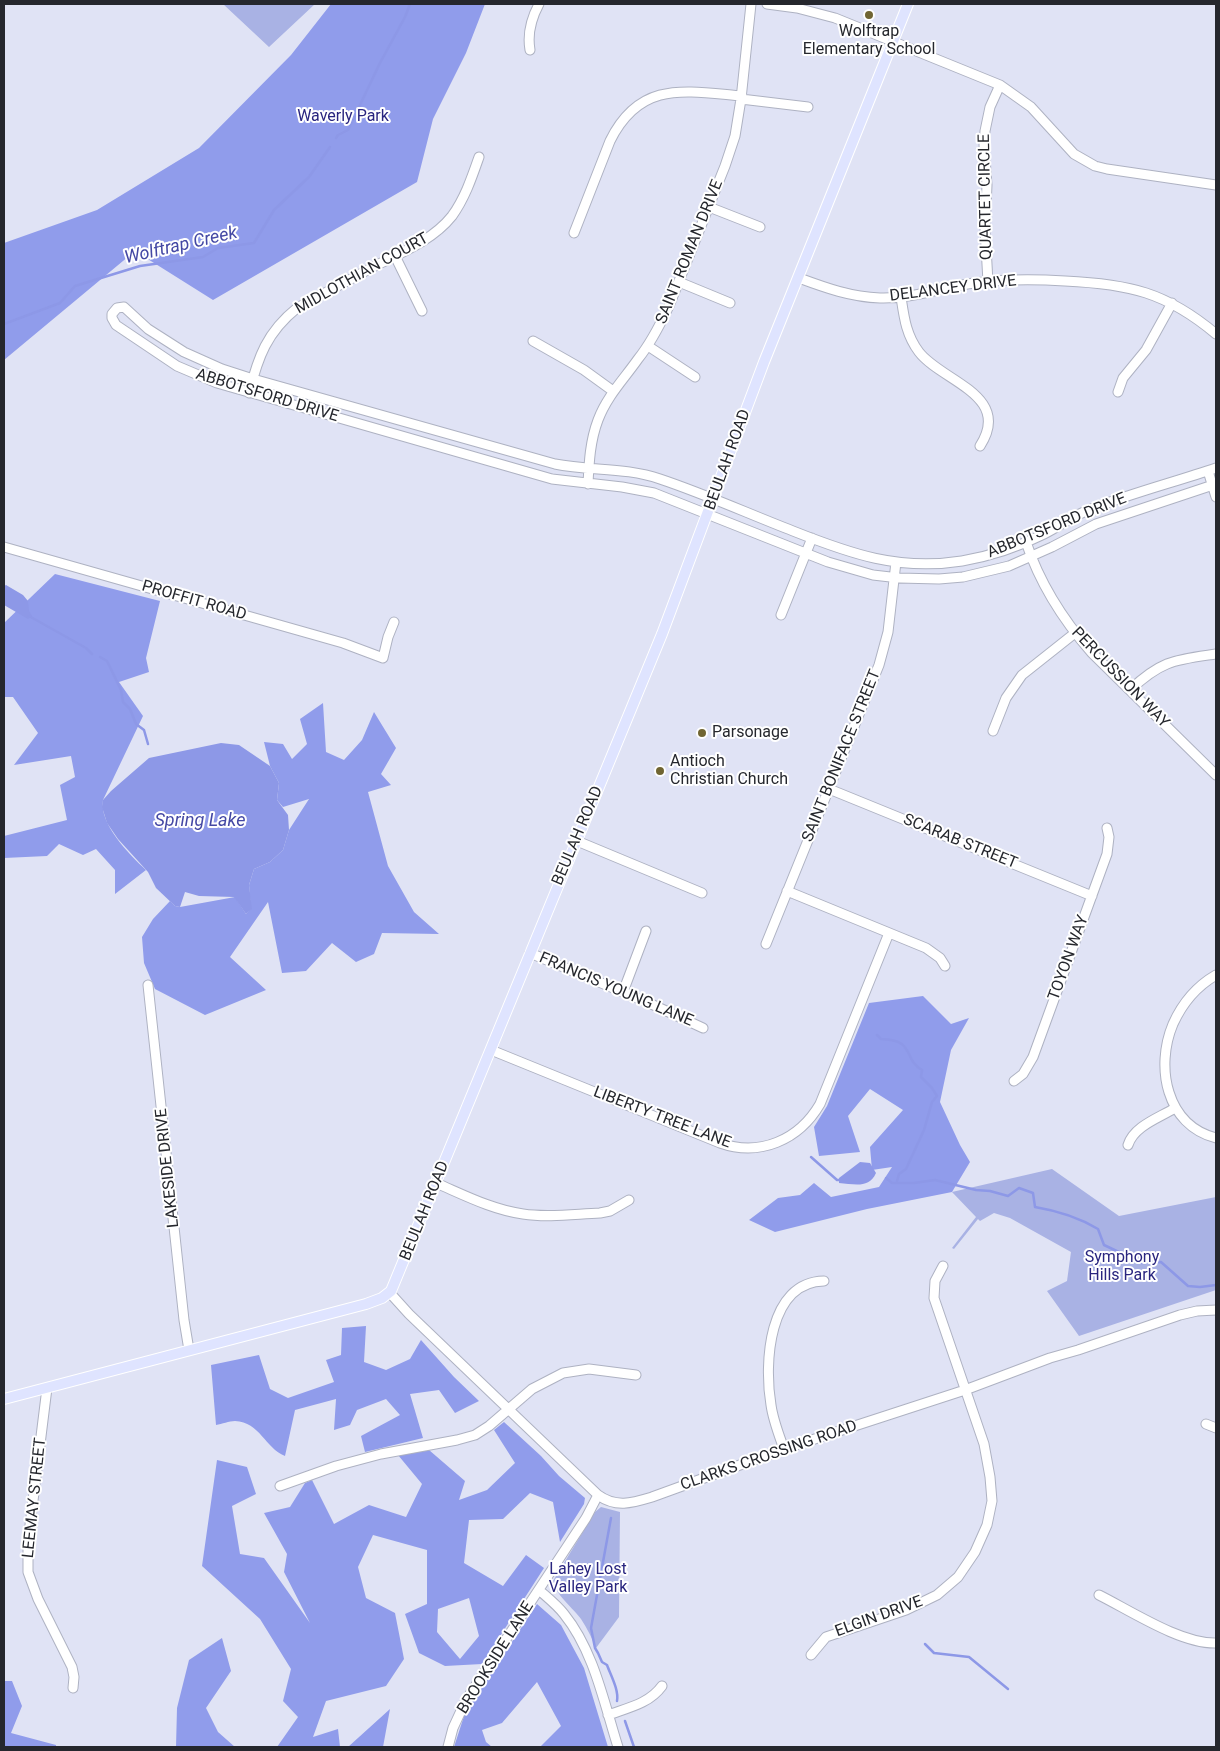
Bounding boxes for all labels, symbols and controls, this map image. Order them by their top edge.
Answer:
marker: Wolftrap Elementary School [863,9,875,21]
place label: Wolftrap Elementary School [803,22,935,60]
park label: Waverly Park [297,107,389,127]
street label: QUARTET CIRCLE [975,134,997,260]
street label: SAINT ROMAN DRIVE [652,177,728,327]
water label: Wolftrap Creek [123,223,239,269]
street label: MIDLOTHIAN COURT [292,229,432,319]
street label: DELANCEY DRIVE [889,272,1017,306]
street label: ABBOTSFORD DRIVE [193,365,341,427]
street label: BEULAH ROAD [701,407,755,513]
street label: ABBOTSFORD DRIVE [985,489,1129,563]
street label: PROFFIT ROAD [139,577,249,625]
street label: PERCUSSION WAY [1067,624,1173,732]
street label: SAINT BONIFACE STREET [799,667,885,845]
place label: Parsonage [712,723,789,743]
marker: Parsonage [696,727,708,739]
place label: Antioch Christian Church [670,752,788,790]
marker: Antioch Christian Church [654,765,666,777]
street label: BEULAH ROAD [549,784,607,888]
water label: Spring Lake [154,810,246,832]
street label: SCARAB STREET [900,810,1020,874]
street label: TOYON WAY [1045,913,1093,1003]
street label: FRANCIS YOUNG LANE [536,949,696,1031]
street label: LIBERTY TREE LANE [591,1083,733,1153]
street label: LAKESIDE DRIVE [152,1107,184,1229]
street label: BEULAH ROAD [396,1158,454,1264]
park label: Symphony Hills Park [1085,1248,1159,1286]
street label: CLARKS CROSSING ROAD [678,1417,860,1495]
street label: LEEMAY STREET [19,1437,51,1559]
park label: Lahey Lost Valley Park [549,1560,627,1598]
street label: ELGIN DRIVE [833,1592,925,1642]
street label: BROOKSIDE LANE [454,1598,538,1718]

